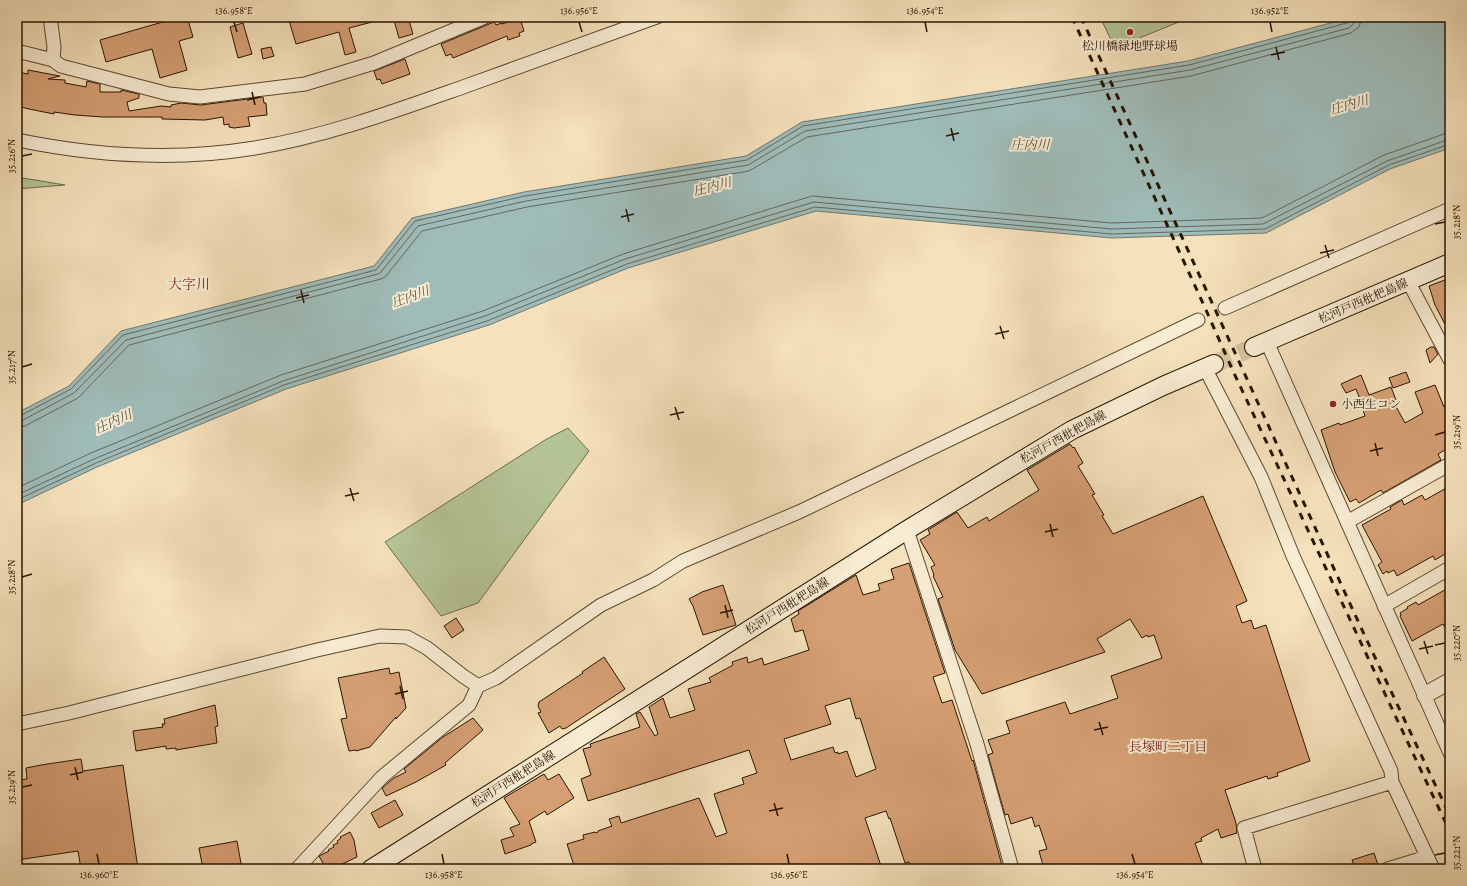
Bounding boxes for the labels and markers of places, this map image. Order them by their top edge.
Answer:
marker: 松川橋緑地野球場 [1125,27,1135,37]
place label: 松川橋緑地野球場 [1082,38,1178,54]
place label: 小西生コン [1341,396,1401,412]
marker: 小西生コン [1328,399,1338,409]

